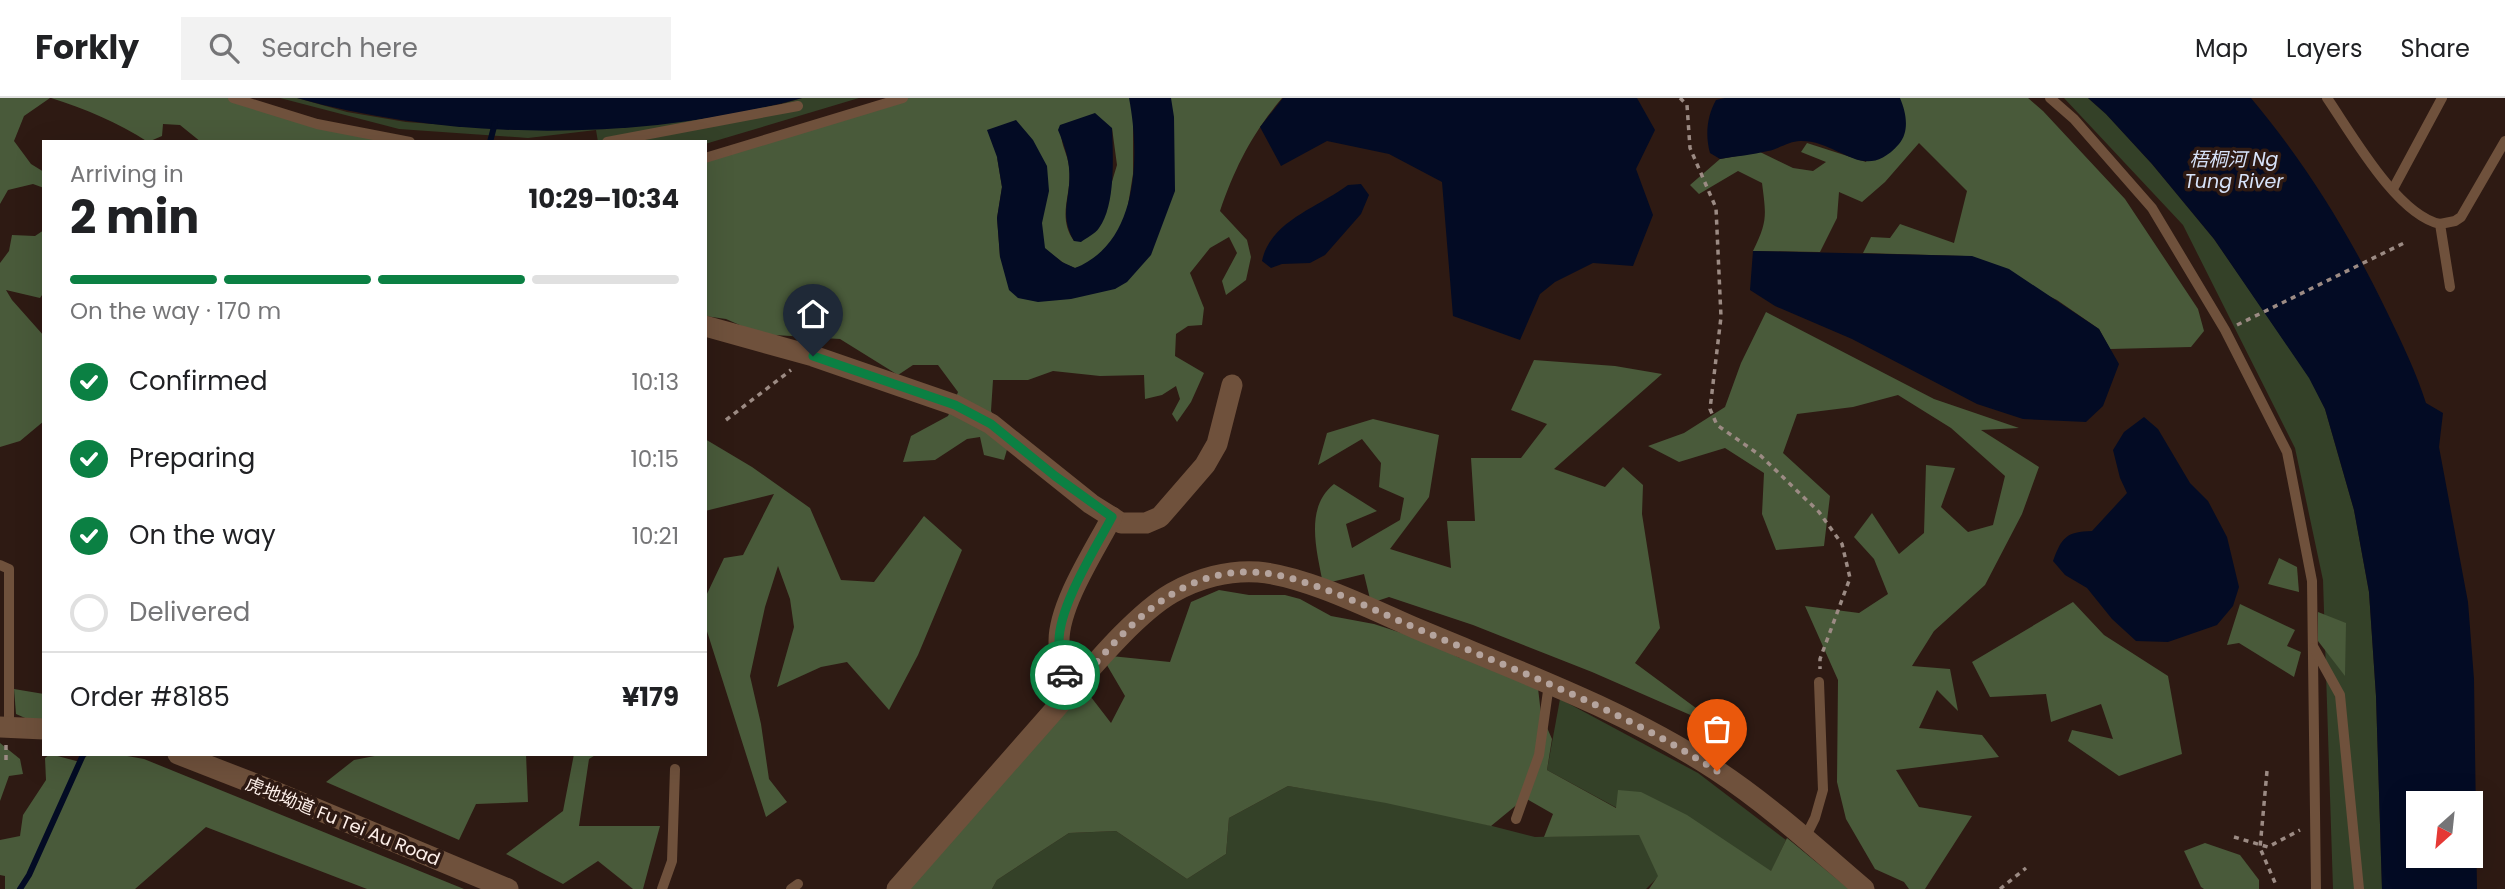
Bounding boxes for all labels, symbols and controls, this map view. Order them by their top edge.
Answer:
search box [181,17,671,80]
text: Forkly [35,24,139,71]
icon: search [205,29,243,67]
text: Search here [261,30,418,66]
text: Map [2195,32,2248,65]
text: Layers [2286,32,2362,65]
text: Share [2400,32,2470,65]
water label: 梧桐河 Ng Tung River [2185,146,2284,195]
text: Arriving in [70,158,184,190]
text: 10:29–10:34 [529,181,679,217]
text: 2 min [70,185,199,249]
pin [783,284,843,356]
text: On the way · 170 m [70,295,281,327]
icon: home [794,295,832,333]
icon: check [70,363,108,401]
text: Confirmed [129,363,267,399]
text: 10:13 [631,366,679,398]
icon: check [70,440,108,478]
text: Preparing [129,440,255,476]
text: 10:15 [630,443,679,475]
icon: check [70,517,108,555]
text: On the way [129,517,276,553]
text: 10:21 [632,520,679,552]
text: Delivered [129,594,250,630]
courier [1030,640,1100,710]
icon: car [1046,656,1084,694]
text: Order #8185 [70,679,230,715]
text: ¥179 [622,679,679,715]
pin [1687,699,1747,771]
icon: bag [1698,710,1736,748]
street label: 虎地坳道 Fu Tei Au Road [242,771,444,871]
north arrow [2406,791,2483,868]
map controls [2406,791,2483,868]

